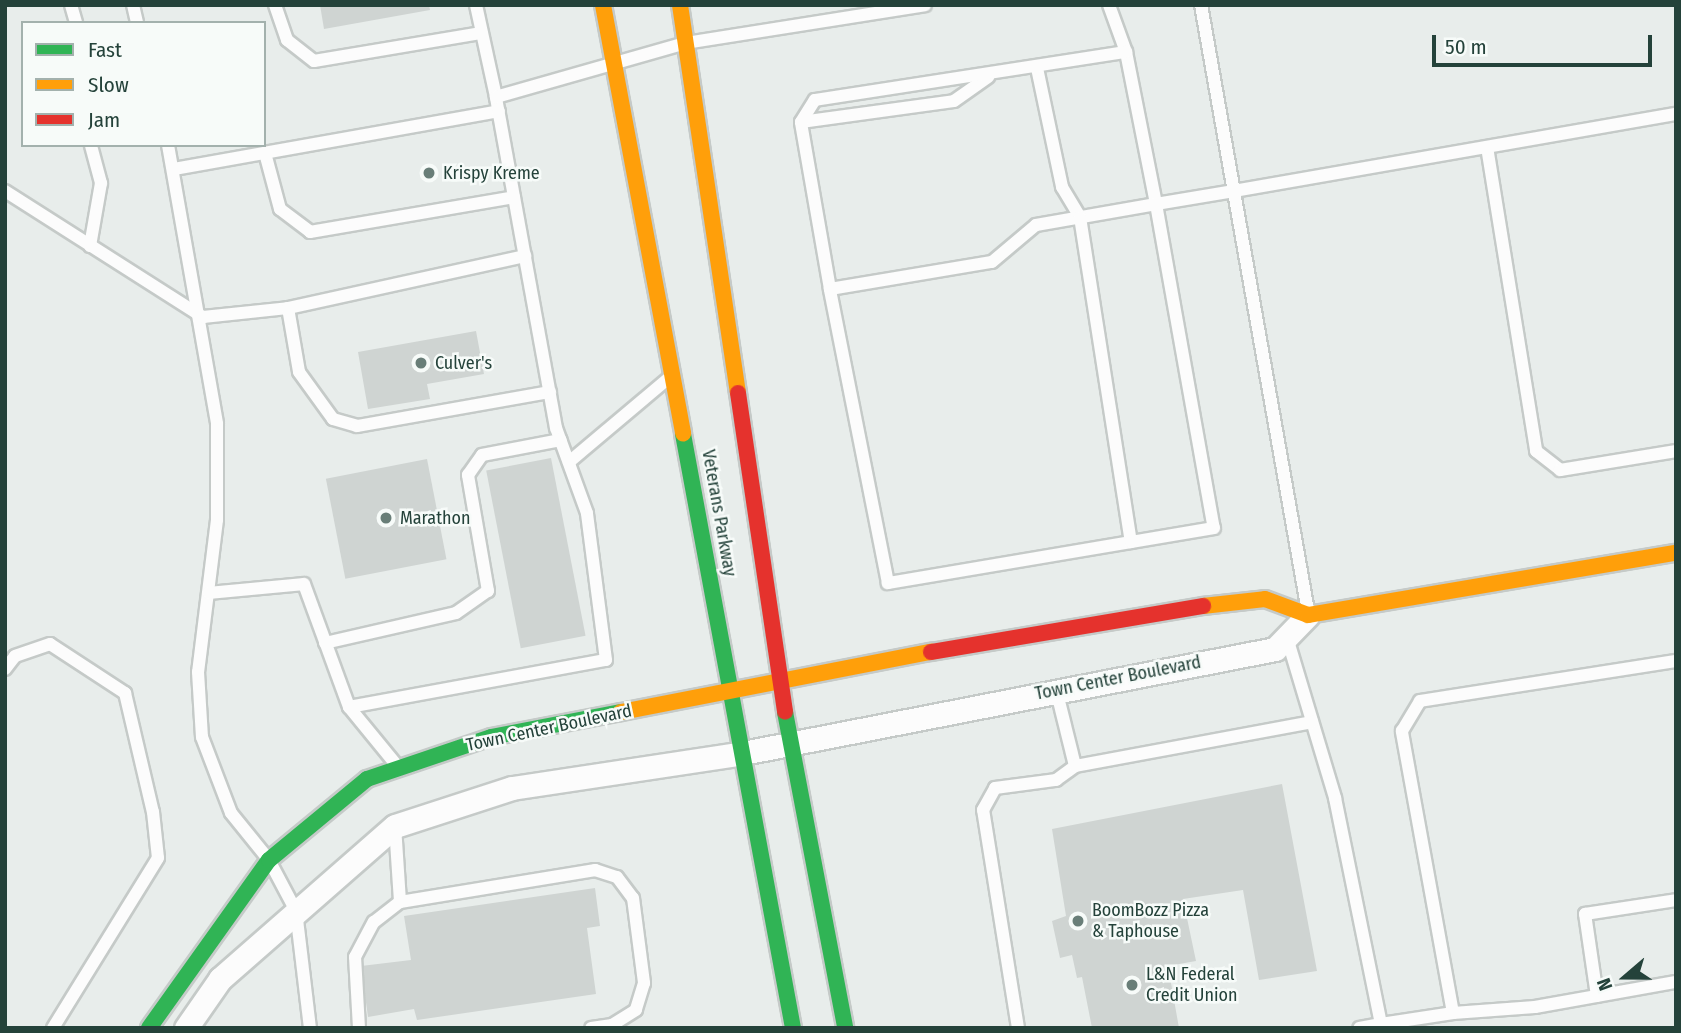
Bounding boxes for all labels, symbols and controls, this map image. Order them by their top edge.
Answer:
legend [21,21,266,147]
scale bar [1436,21,1656,65]
text: 50 m [1445,34,1487,60]
text: Fast [88,37,122,63]
text: Slow [88,72,129,98]
text: Jam [88,107,120,133]
place label: Krispy Kreme [443,162,540,184]
marker: Krispy Kreme [421,165,437,181]
place label: Culver's [435,352,492,374]
marker: Culver's [413,355,429,371]
street label: Veterans Parkway [697,448,741,578]
place label: Marathon [400,507,470,529]
marker: Marathon [378,510,394,526]
street label: Town Center Boulevard [1033,651,1203,705]
street label: Town Center Boulevard [464,700,634,756]
place label: BoomBozz Pizza & Taphouse [1092,900,1209,942]
marker: BoomBozz Pizza & Taphouse [1070,913,1086,929]
north arrow [1590,942,1660,1012]
place label: L&N Federal Credit Union [1146,964,1237,1006]
text: N [1592,975,1618,994]
marker: L&N Federal Credit Union [1124,977,1140,993]

